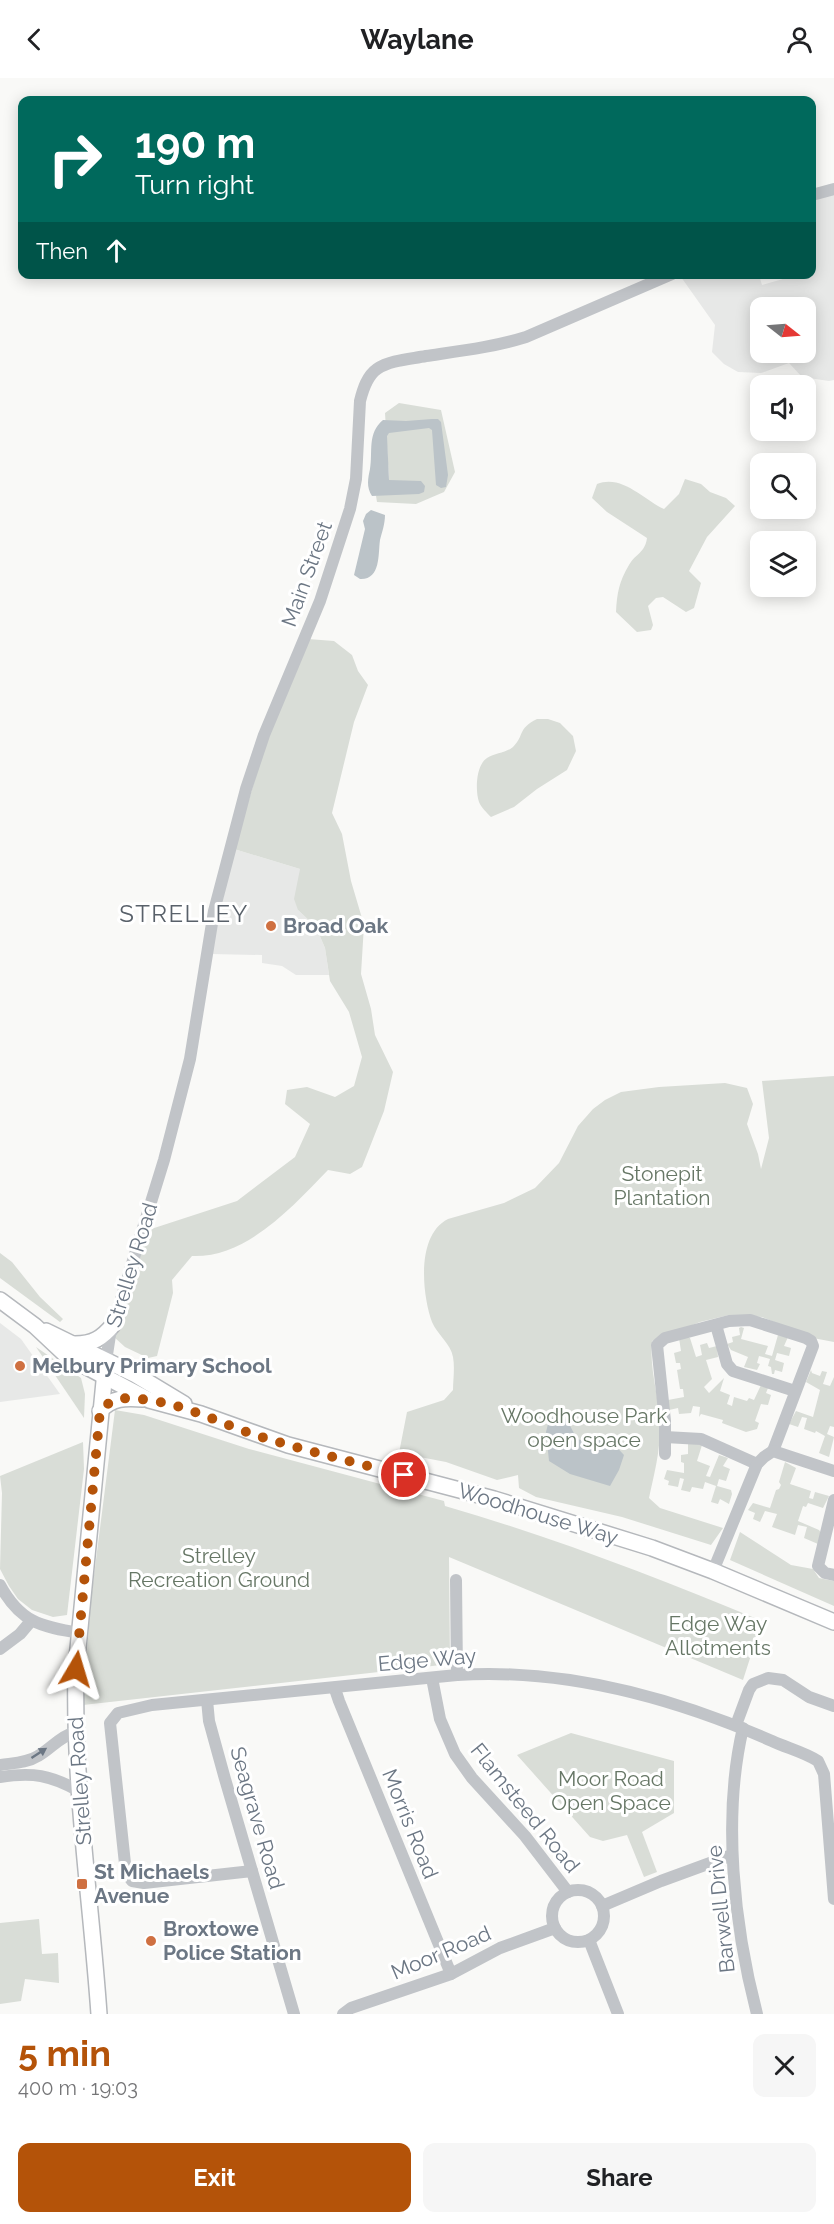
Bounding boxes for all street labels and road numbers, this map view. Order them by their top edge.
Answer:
street label: Main Street [276,518,337,630]
street label: Strelley Road [101,1200,162,1330]
street label: Woodhouse Way [455,1477,621,1550]
street label: Edge Way [377,1643,477,1676]
street label: Strelley Road [63,1716,96,1846]
street label: Flamsteed Road [466,1738,585,1877]
street label: Seagrave Road [225,1744,290,1892]
street label: Morris Road [377,1765,444,1882]
street label: Barwell Drive [701,1844,740,1974]
street label: Moor Road [387,1920,494,1985]

